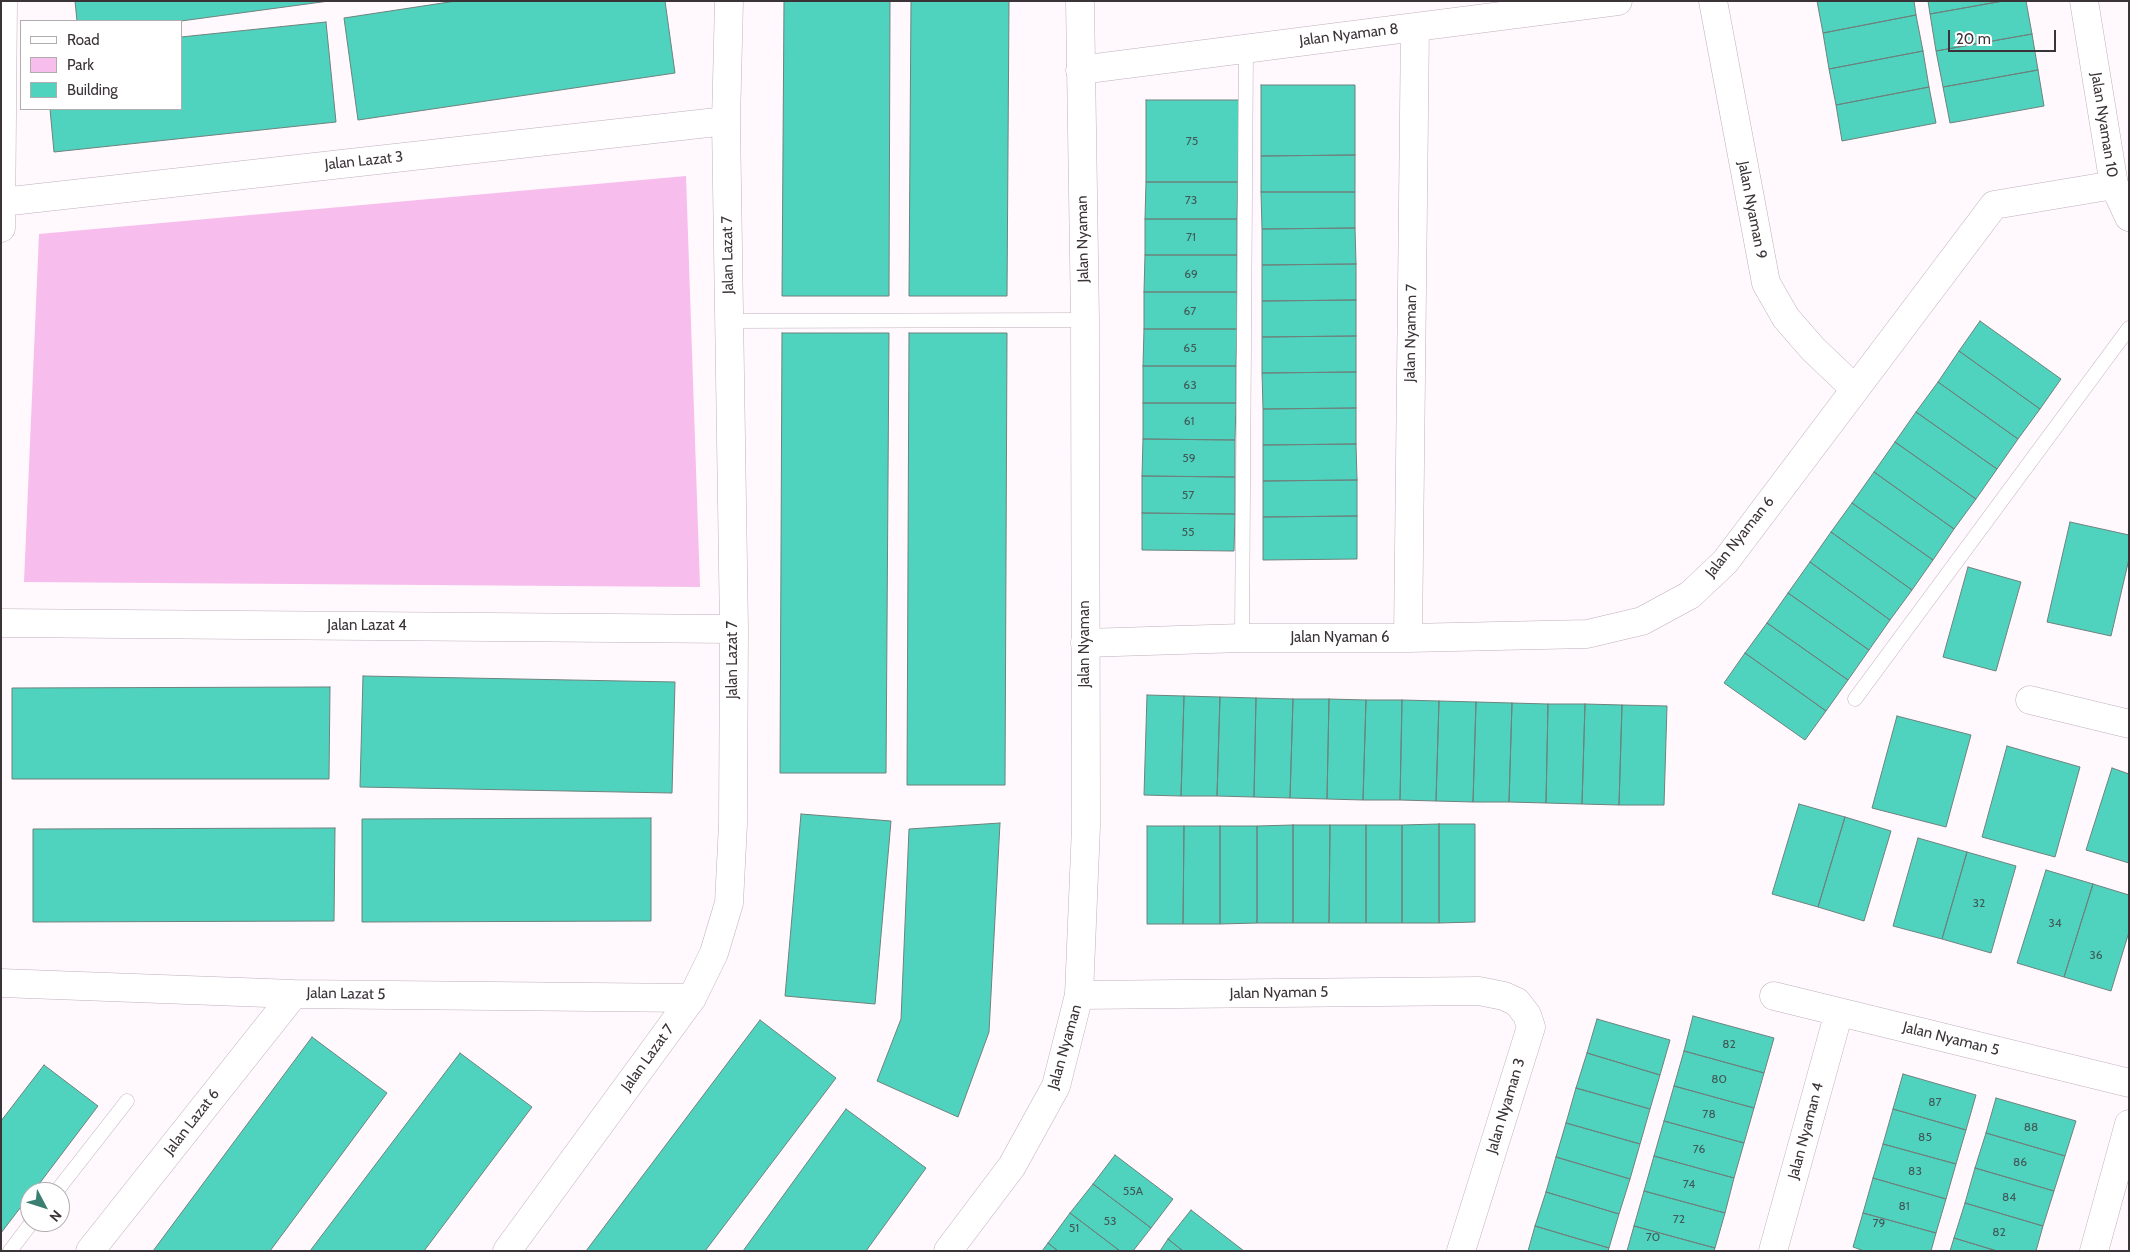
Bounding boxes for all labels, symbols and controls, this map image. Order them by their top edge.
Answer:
legend [20,20,182,110]
street label: Jalan Nyaman 8 [1298,20,1400,50]
scale bar [1950,20,2058,52]
text: 20 m [1956,30,1991,48]
text: Road [67,31,100,49]
text: Park [67,56,94,74]
street label: Jalan Nyaman 10 [2087,71,2121,179]
text: Building [67,81,118,99]
house number: 75 [1186,134,1198,148]
street label: Jalan Lazat 3 [324,148,404,174]
street label: Jalan Nyaman 9 [1734,160,1770,260]
house number: 73 [1185,193,1197,207]
street label: Jalan Nyaman [1073,195,1093,283]
street label: Jalan Lazat 7 [718,216,738,294]
house number: 71 [1186,230,1196,244]
house number: 69 [1184,267,1198,281]
street label: Jalan Nyaman 7 [1401,284,1421,382]
house number: 67 [1184,304,1196,318]
house number: 65 [1183,341,1197,355]
house number: 63 [1183,378,1197,392]
house number: 61 [1184,414,1194,428]
house number: 59 [1182,451,1196,465]
house number: 57 [1182,488,1194,502]
street label: Jalan Nyaman 6 [1702,493,1778,581]
house number: 55 [1182,525,1194,539]
street label: Jalan Nyaman [1076,600,1094,688]
street label: Jalan Lazat 4 [327,617,407,635]
street label: Jalan Lazat 7 [724,621,742,699]
street label: Jalan Nyaman 6 [1290,629,1390,647]
house number: 32 [1973,896,1985,910]
house number: 34 [2048,916,2062,930]
house number: 36 [2089,948,2103,962]
street label: Jalan Nyaman 5 [1229,983,1329,1003]
street label: Jalan Lazat 5 [306,984,386,1004]
street label: Jalan Nyaman [1044,1003,1086,1091]
street label: Jalan Nyaman 5 [1901,1018,2001,1060]
street label: Jalan Lazat 7 [618,1021,678,1095]
house number: 82 [1722,1037,1736,1051]
street label: Jalan Nyaman 3 [1483,1056,1529,1156]
house number: 80 [1711,1072,1727,1086]
street label: Jalan Nyaman 4 [1784,1081,1828,1181]
street label: Jalan Lazat 6 [161,1085,223,1159]
house number: 87 [1928,1095,1942,1109]
house number: 78 [1702,1107,1716,1121]
house number: 88 [2024,1120,2038,1134]
house number: 85 [1918,1130,1932,1144]
house number: 76 [1693,1142,1705,1156]
house number: 86 [2013,1155,2027,1169]
house number: 83 [1908,1164,1922,1178]
house number: 74 [1683,1177,1695,1191]
north arrow [20,1182,70,1232]
house number: 55A [1123,1184,1143,1198]
house number: 84 [2002,1190,2016,1204]
house number: 81 [1898,1199,1910,1213]
text: N [46,1206,66,1226]
house number: 72 [1673,1212,1685,1226]
house number: 53 [1104,1214,1116,1228]
house number: 79 [1873,1216,1885,1230]
house number: 51 [1069,1221,1079,1235]
house number: 82 [1992,1225,2006,1239]
house number: 70 [1646,1230,1660,1244]

